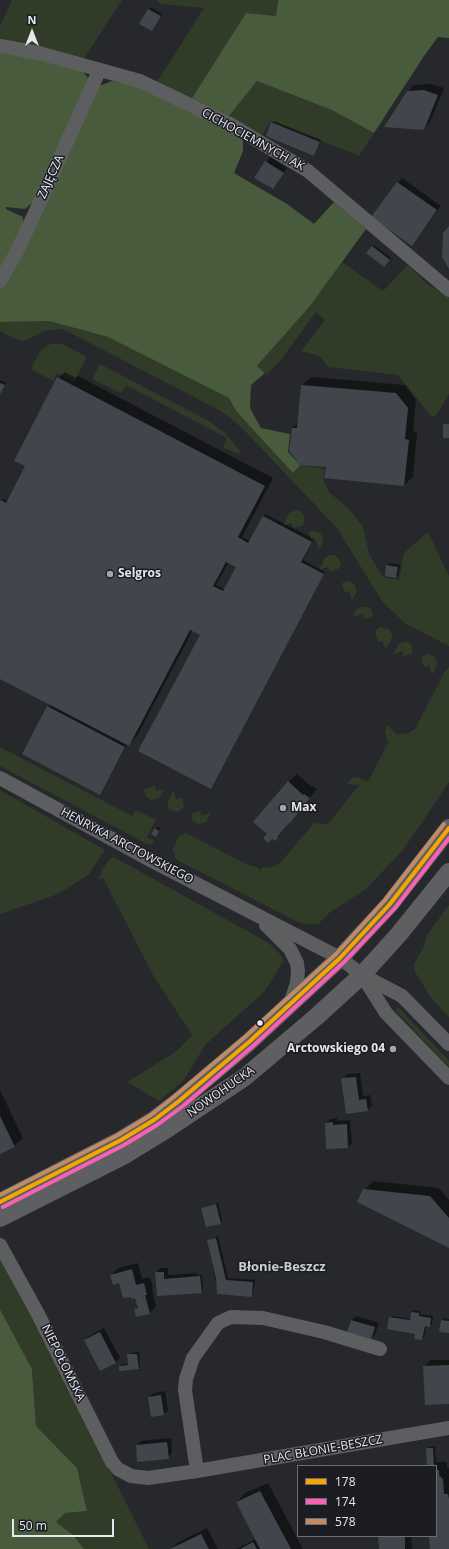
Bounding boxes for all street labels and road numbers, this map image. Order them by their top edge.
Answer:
street label: CICHOCIEMNYCH AK [199,106,307,174]
street label: ZAJĘCZA [35,153,67,201]
street label: HENRYKA ARCTOWSKIEGO [58,805,196,887]
street label: NOWOHUCKA [185,1063,257,1121]
street label: NIEPOŁOMSKA [38,1322,88,1404]
street label: PLAC BŁONIE-BESZCZ [263,1432,383,1468]

